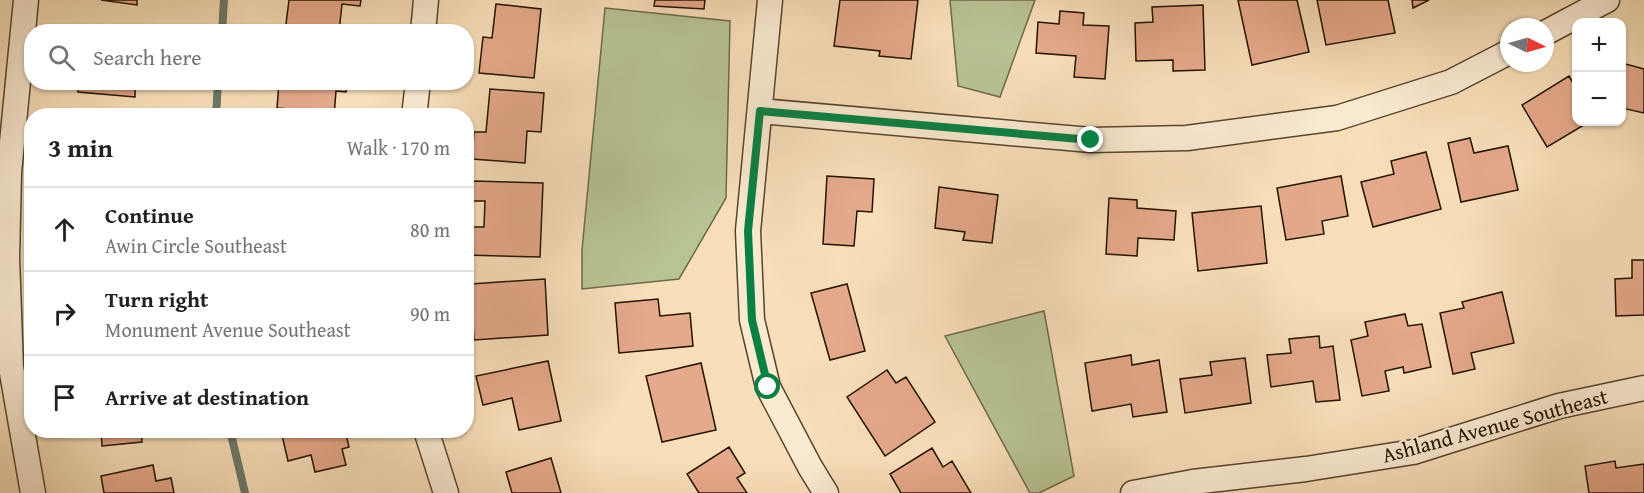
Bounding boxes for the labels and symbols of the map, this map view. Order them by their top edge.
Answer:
north arrow [1500,18,1554,72]
route end [1077,126,1103,152]
route start [754,373,780,399]
street label: Ashland Avenue Southeast [1379,380,1612,471]

